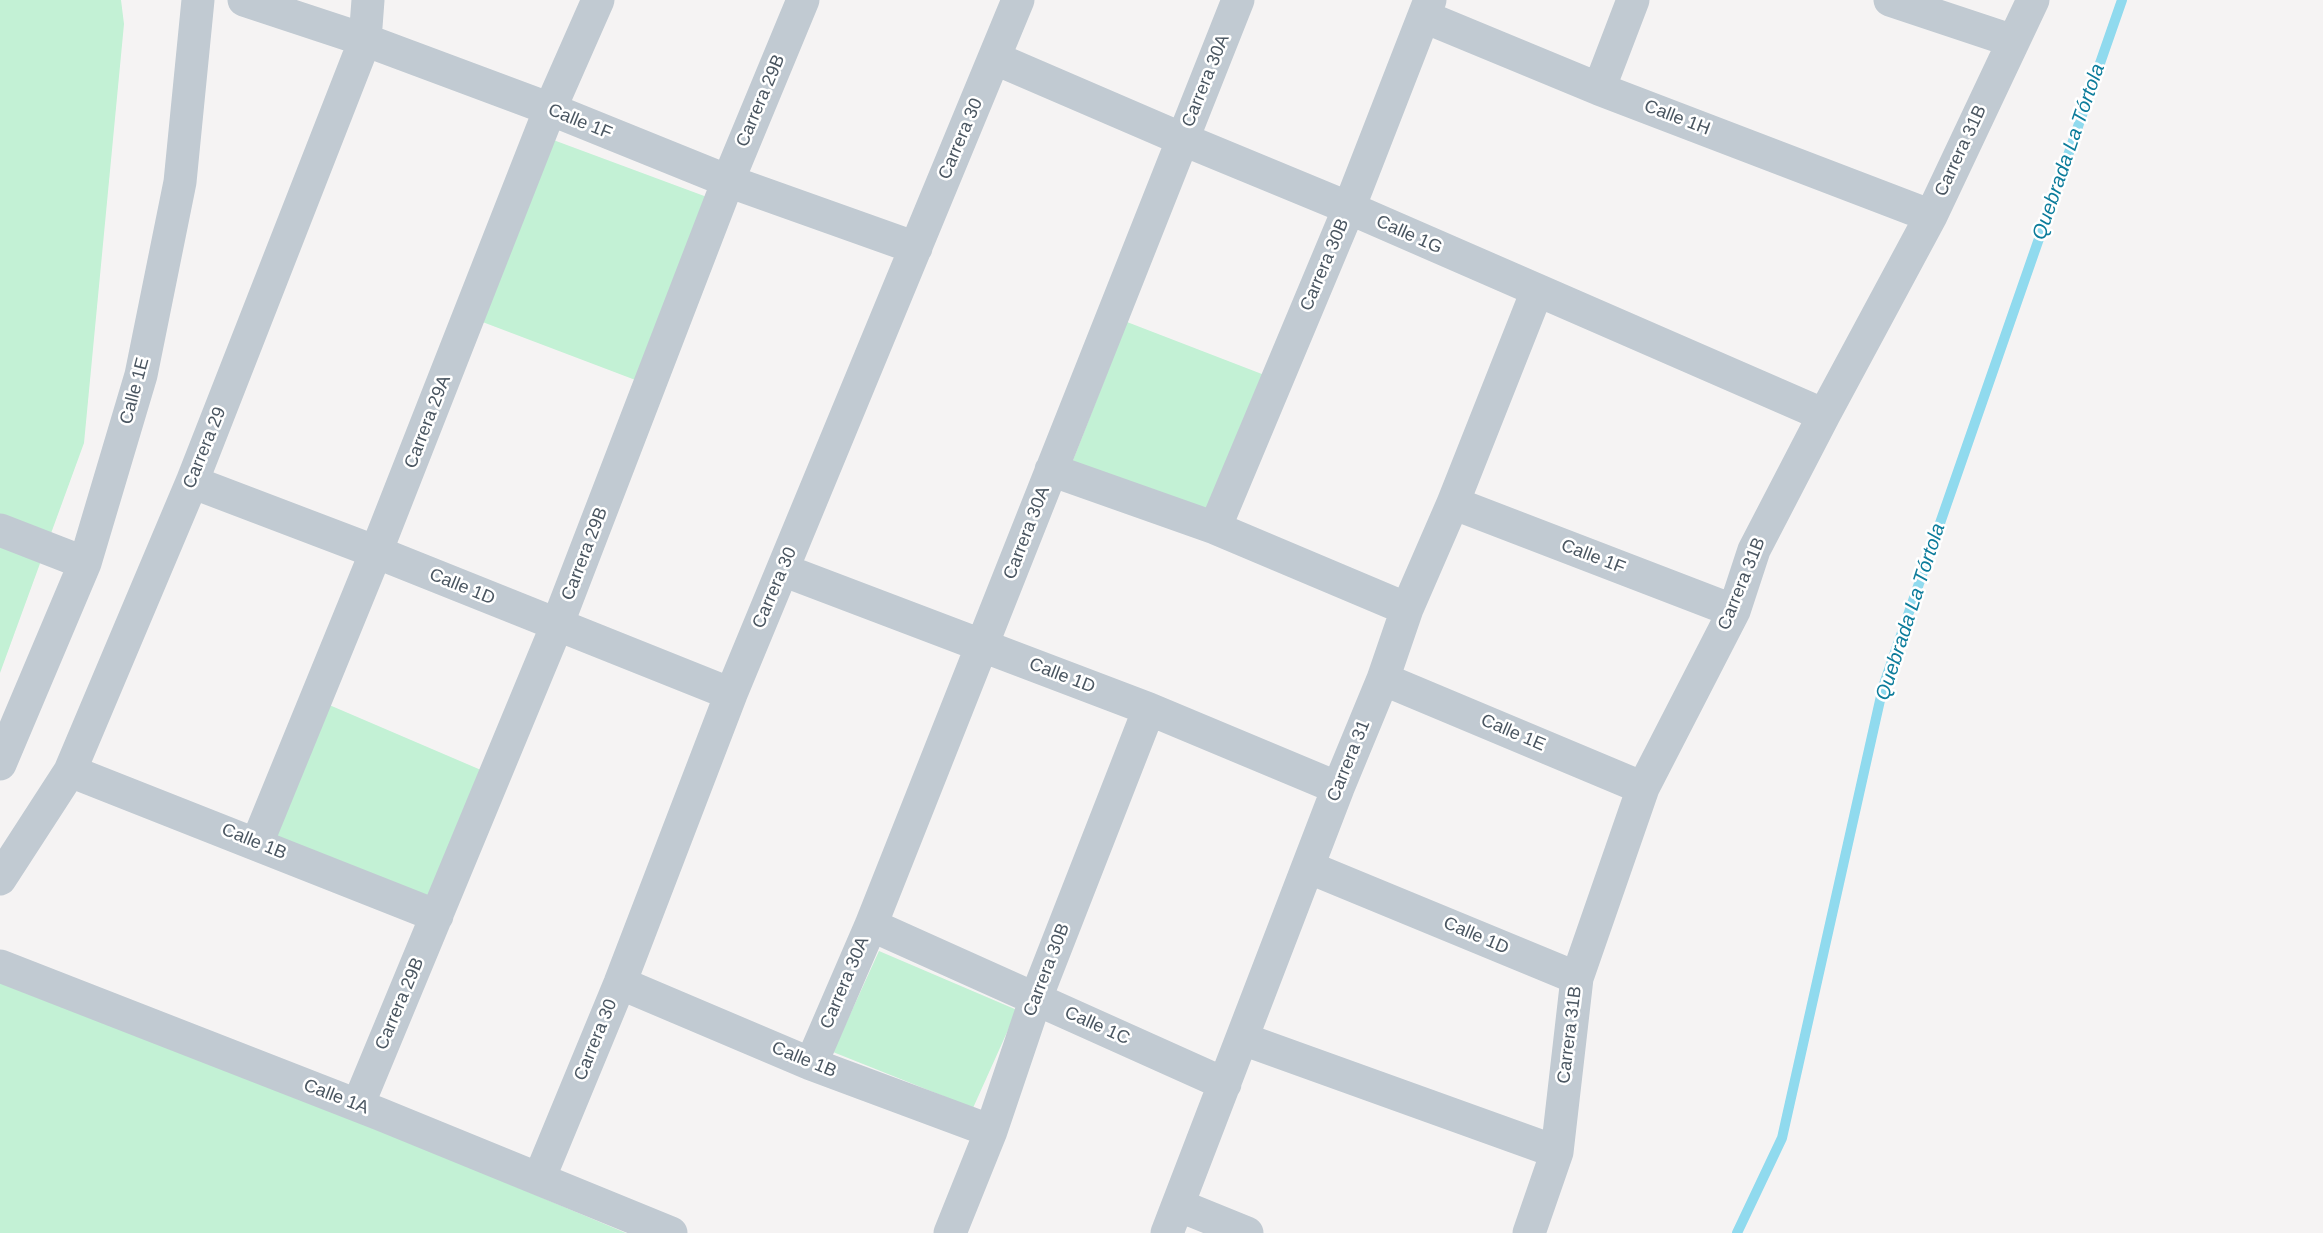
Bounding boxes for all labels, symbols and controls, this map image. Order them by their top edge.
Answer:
street label: Carrera 30A [1178,32,1234,130]
street label: Carrera 29B [732,52,790,150]
water label: Quebrada La Tórtola [2028,61,2110,243]
street label: Carrera 30 [934,95,988,183]
street label: Calle 1H [1641,96,1713,140]
street label: Calle 1F [545,99,615,145]
street label: Carrera 31B [1930,102,1992,200]
street label: Calle 1G [1373,211,1445,259]
street label: Carrera 30B [1296,216,1354,314]
street label: Calle 1E [116,355,154,427]
street label: Carrera 29A [400,372,456,472]
street label: Carrera 29 [179,404,231,492]
street label: Carrera 30A [999,483,1055,583]
street label: Carrera 29B [557,504,613,604]
water label: Quebrada La Tórtola [1871,521,1951,703]
street label: Calle 1F [1558,535,1628,579]
street label: Carrera 31B [1714,535,1770,633]
street label: Carrera 30 [748,544,802,632]
street label: Calle 1D [426,564,498,610]
street label: Calle 1D [1026,654,1098,698]
street label: Calle 1E [1477,710,1549,756]
street label: Carrera 31 [1323,717,1375,805]
street label: Calle 1B [218,819,290,865]
street label: Calle 1D [1440,913,1512,959]
street label: Carrera 30B [1019,920,1075,1020]
street label: Carrera 30A [816,934,874,1032]
street label: Carrera 29B [371,955,429,1053]
street label: Carrera 31B [1553,985,1587,1085]
street label: Carrera 30 [570,996,622,1084]
street label: Calle 1C [1061,1002,1133,1050]
street label: Calle 1B [768,1037,840,1083]
street label: Calle 1A [300,1075,372,1119]

